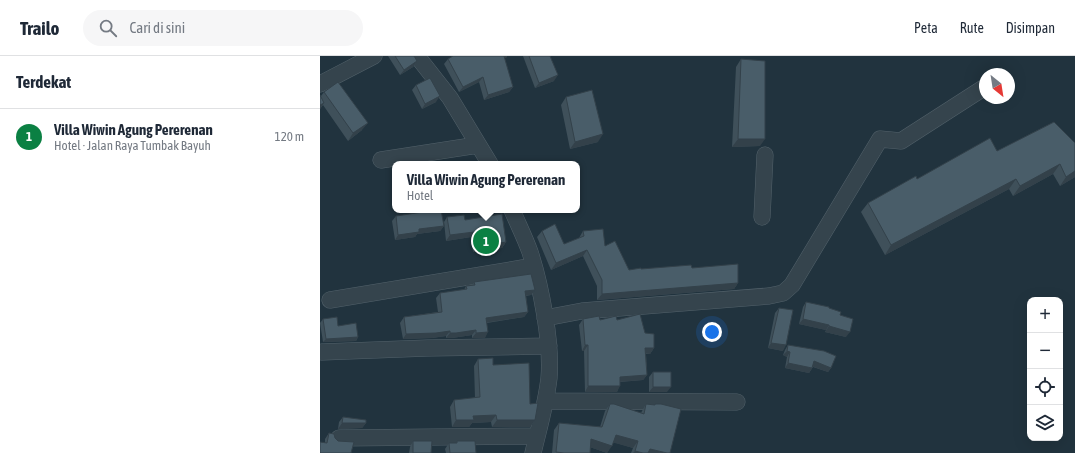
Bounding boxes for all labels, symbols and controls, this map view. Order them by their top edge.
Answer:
search box [83,10,363,46]
text: Trailo [20,17,59,39]
icon: search [97,17,119,39]
text: Cari di sini [129,19,185,36]
text: Peta [914,20,938,36]
text: Rute [960,20,984,36]
text: Disimpan [1006,20,1055,36]
north arrow [979,68,1015,104]
text: Terdekat [16,72,71,92]
text: Villa Wiwin Agung Pererenan [54,121,213,138]
text: 1 [26,129,32,144]
text: 120 m [275,129,304,144]
text: Hotel · Jalan Raya Tumbak Bayuh [54,138,211,153]
popup [392,161,580,213]
text: Villa Wiwin Agung Pererenan [407,171,565,188]
text: Hotel [407,188,433,203]
pin: 1 [473,226,499,256]
map controls [1027,297,1063,441]
button: + [1027,297,1063,333]
your location [702,322,722,342]
button: − [1027,333,1063,369]
button: locate [1027,369,1063,405]
button: layers [1027,405,1063,441]

